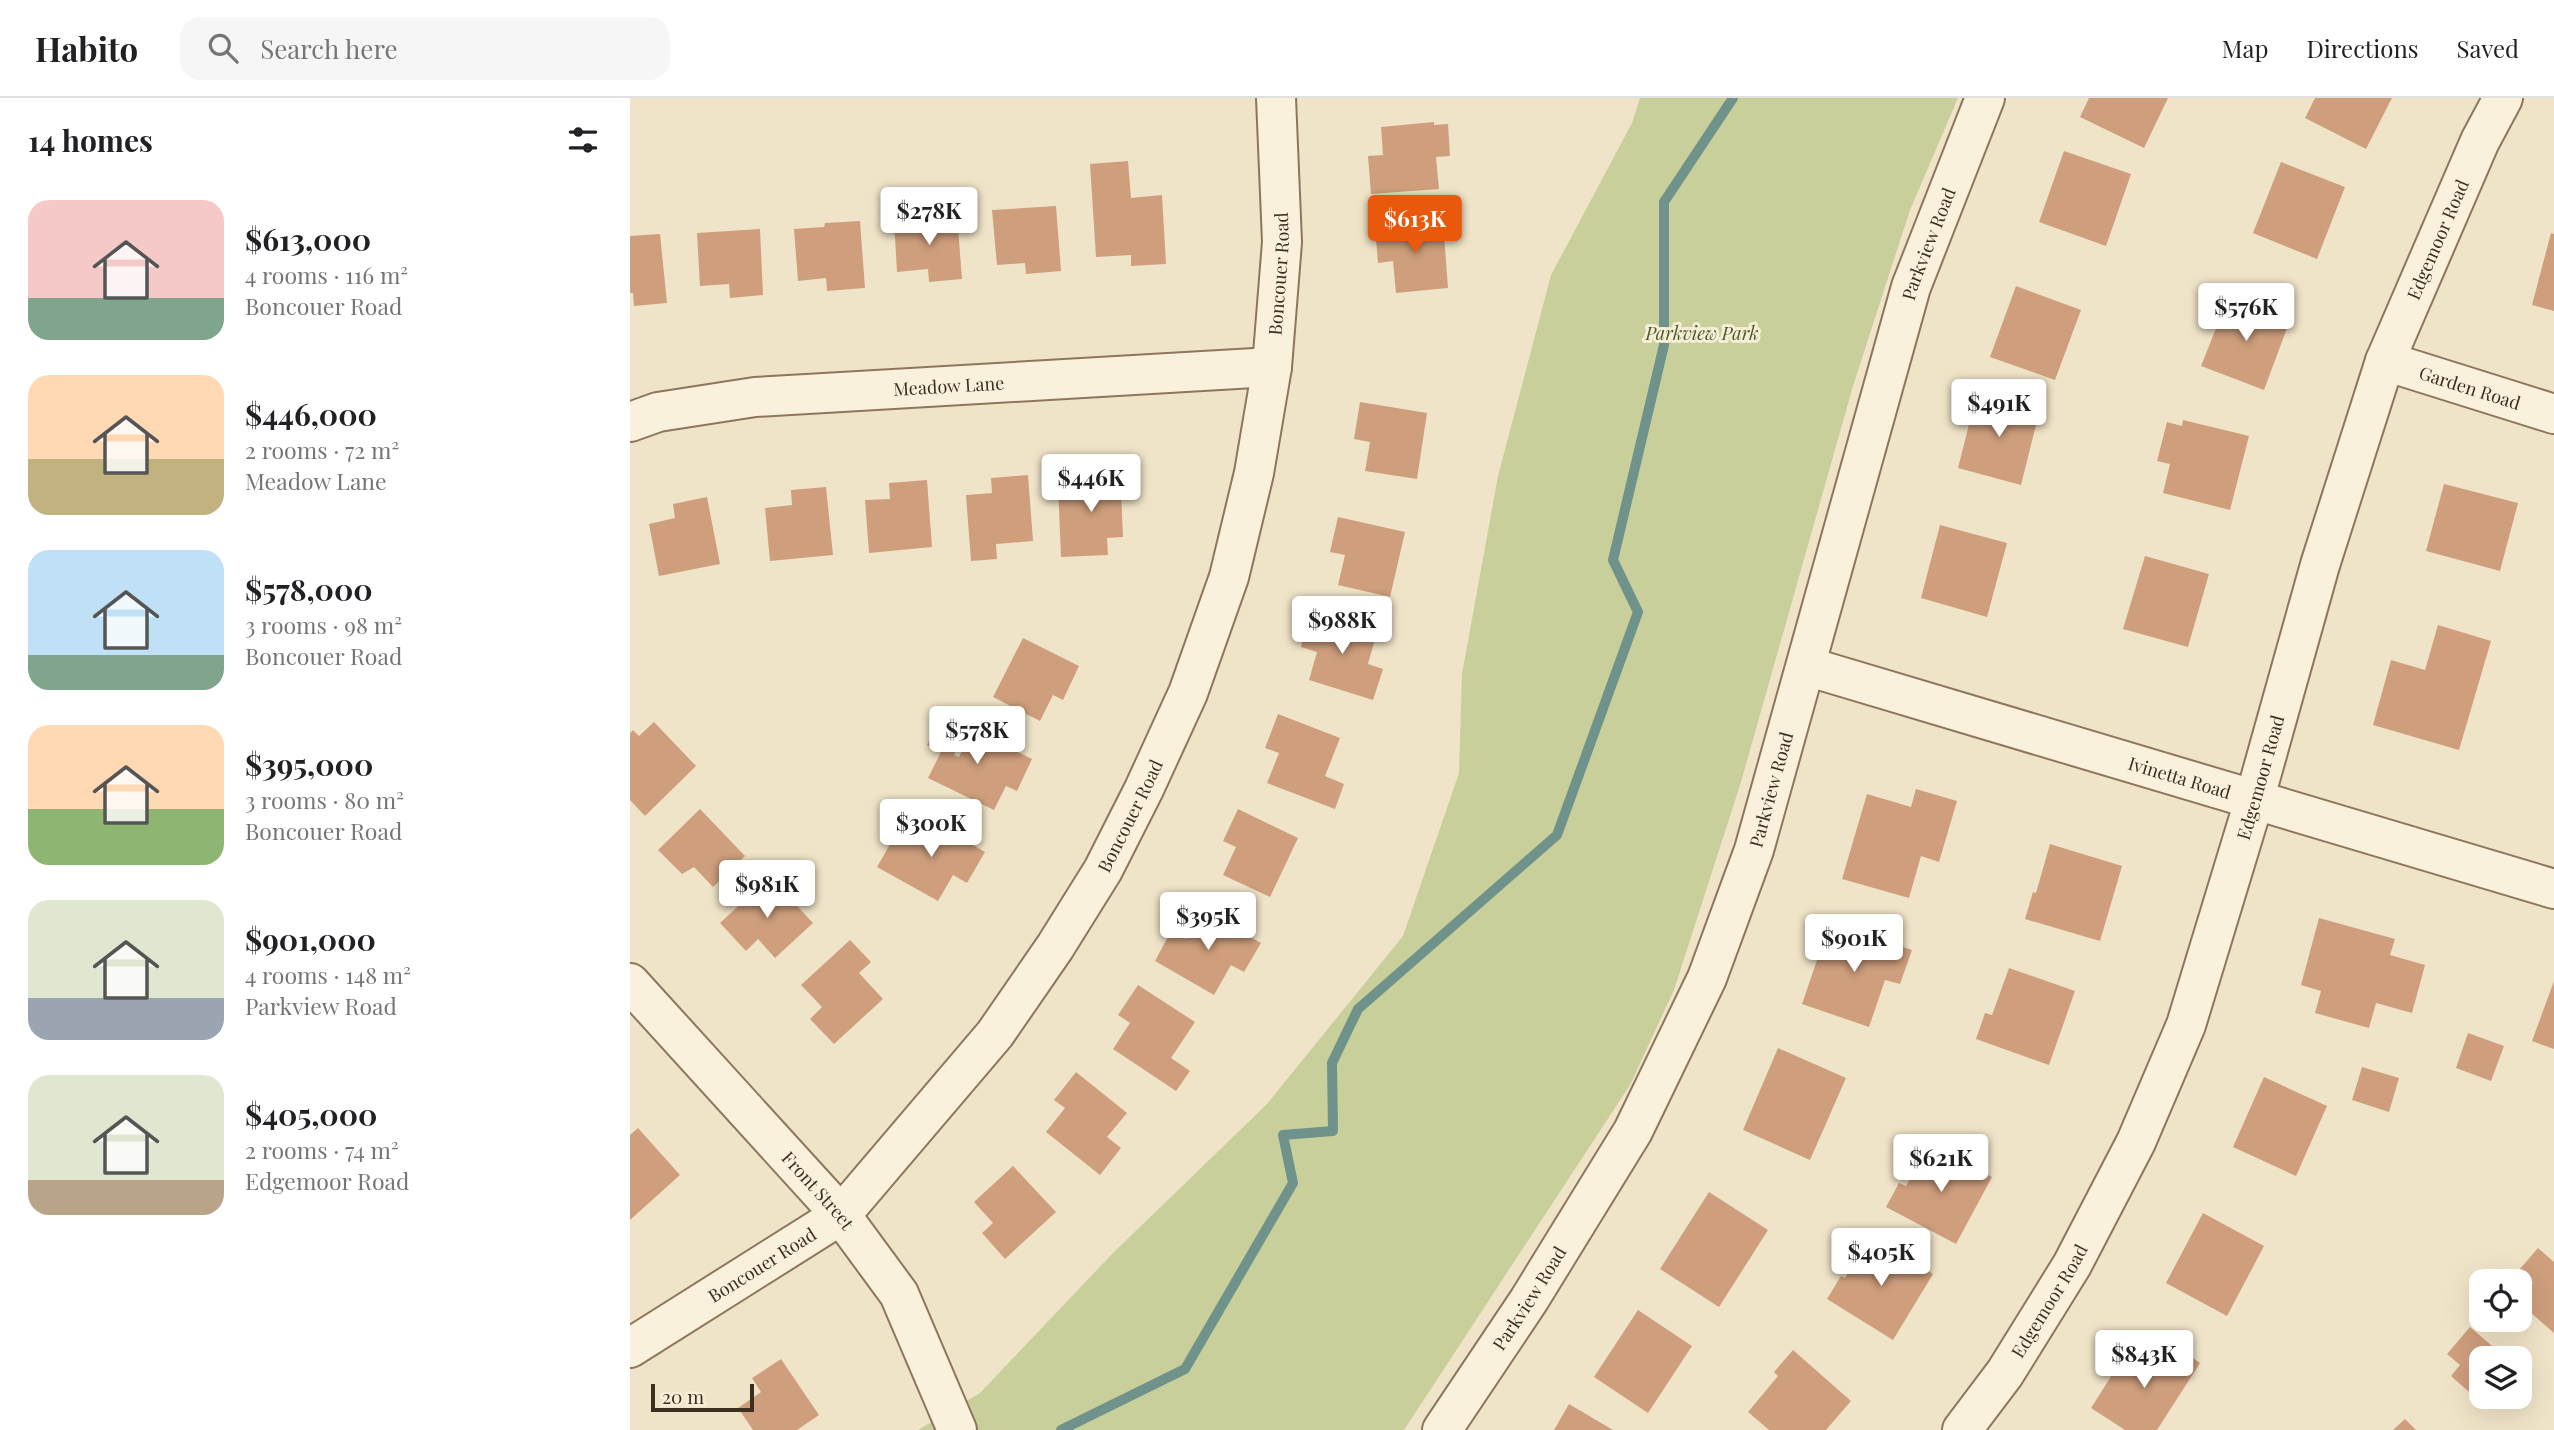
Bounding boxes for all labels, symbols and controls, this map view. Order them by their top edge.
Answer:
search box [180,17,670,80]
text: Habito [35,26,138,70]
icon: search [204,29,242,67]
text: Search here [260,31,398,66]
text: Map [2222,32,2268,64]
text: Directions [2306,32,2419,64]
text: Saved [2457,32,2519,64]
text: 14 homes [28,120,153,160]
icon: filters [564,121,602,159]
street label: Edgemoor Road [2401,175,2474,303]
street label: Parkview Road [1896,184,1961,303]
pin: $278K [880,188,978,247]
text: $278K [896,194,962,225]
pin: $613K [1366,195,1464,255]
text: $613K [1384,202,1446,233]
street label: Boncouer Road [1263,211,1294,336]
text: $613,000 [245,219,371,259]
icon: home [84,228,168,312]
text: 4 rooms · 116 m² [245,259,408,290]
pin: $576K [2197,284,2295,343]
text: Boncouer Road [245,290,402,321]
text: $576K [2214,290,2278,321]
park label: Parkview Park [1644,321,1759,345]
street label: Garden Road [2416,360,2524,415]
street label: Meadow Lane [893,371,1005,401]
pin: $491K [1950,380,2048,439]
text: $491K [1967,386,2031,417]
text: $446,000 [245,394,377,434]
icon: home [84,403,168,487]
text: 2 rooms · 72 m² [245,434,399,465]
pin: $446K [1042,454,1140,514]
text: $446K [1058,461,1124,492]
text: Meadow Lane [245,465,387,496]
text: $578,000 [245,569,373,609]
icon: home [84,578,168,662]
pin: $988K [1293,596,1391,656]
text: $988K [1308,603,1376,634]
text: 3 rooms · 98 m² [245,609,402,640]
text: Boncouer Road [245,640,402,671]
pin: $578K [928,706,1026,766]
street label: Edgemoor Road [2231,712,2290,843]
text: $578K [945,713,1009,744]
street label: Parkview Road [1743,728,1799,850]
text: $395,000 [245,744,373,784]
street label: Ivinetta Road [2125,751,2235,804]
icon: home [84,753,168,837]
street label: Boncouer Road [1092,755,1168,876]
text: 3 rooms · 80 m² [245,784,404,815]
pin: $300K [882,800,980,859]
text: $300K [896,806,966,837]
text: Boncouer Road [245,815,402,846]
pin: $981K [718,860,816,920]
text: $981K [735,867,799,898]
pin: $395K [1159,892,1257,952]
text: $395K [1176,899,1240,930]
pin: $901K [1805,914,1903,974]
text: $901,000 [245,919,376,959]
text: $901K [1821,921,1887,952]
icon: home [84,928,168,1012]
text: 4 rooms · 148 m² [245,959,411,990]
text: Parkview Road [245,990,397,1021]
text: $405,000 [245,1094,377,1134]
icon: home [84,1103,168,1187]
text: 2 rooms · 74 m² [245,1134,399,1165]
pin: $621K [1892,1134,1990,1194]
text: $621K [1909,1141,1973,1172]
street label: Front Street [777,1146,860,1235]
text: Edgemoor Road [245,1165,409,1196]
street label: Boncouer Road [703,1222,821,1308]
pin: $405K [1832,1228,1930,1288]
text: $405K [1847,1235,1915,1266]
street label: Edgemoor Road [2005,1240,2093,1362]
street label: Parkview Road [1487,1241,1571,1355]
map controls [2469,1269,2532,1409]
button: locate [2469,1269,2532,1332]
pin: $843K [2095,1330,2193,1390]
text: $843K [2111,1337,2177,1368]
button: layers [2469,1346,2532,1409]
scale bar [651,1381,754,1413]
text: 20 m [662,1383,704,1409]

